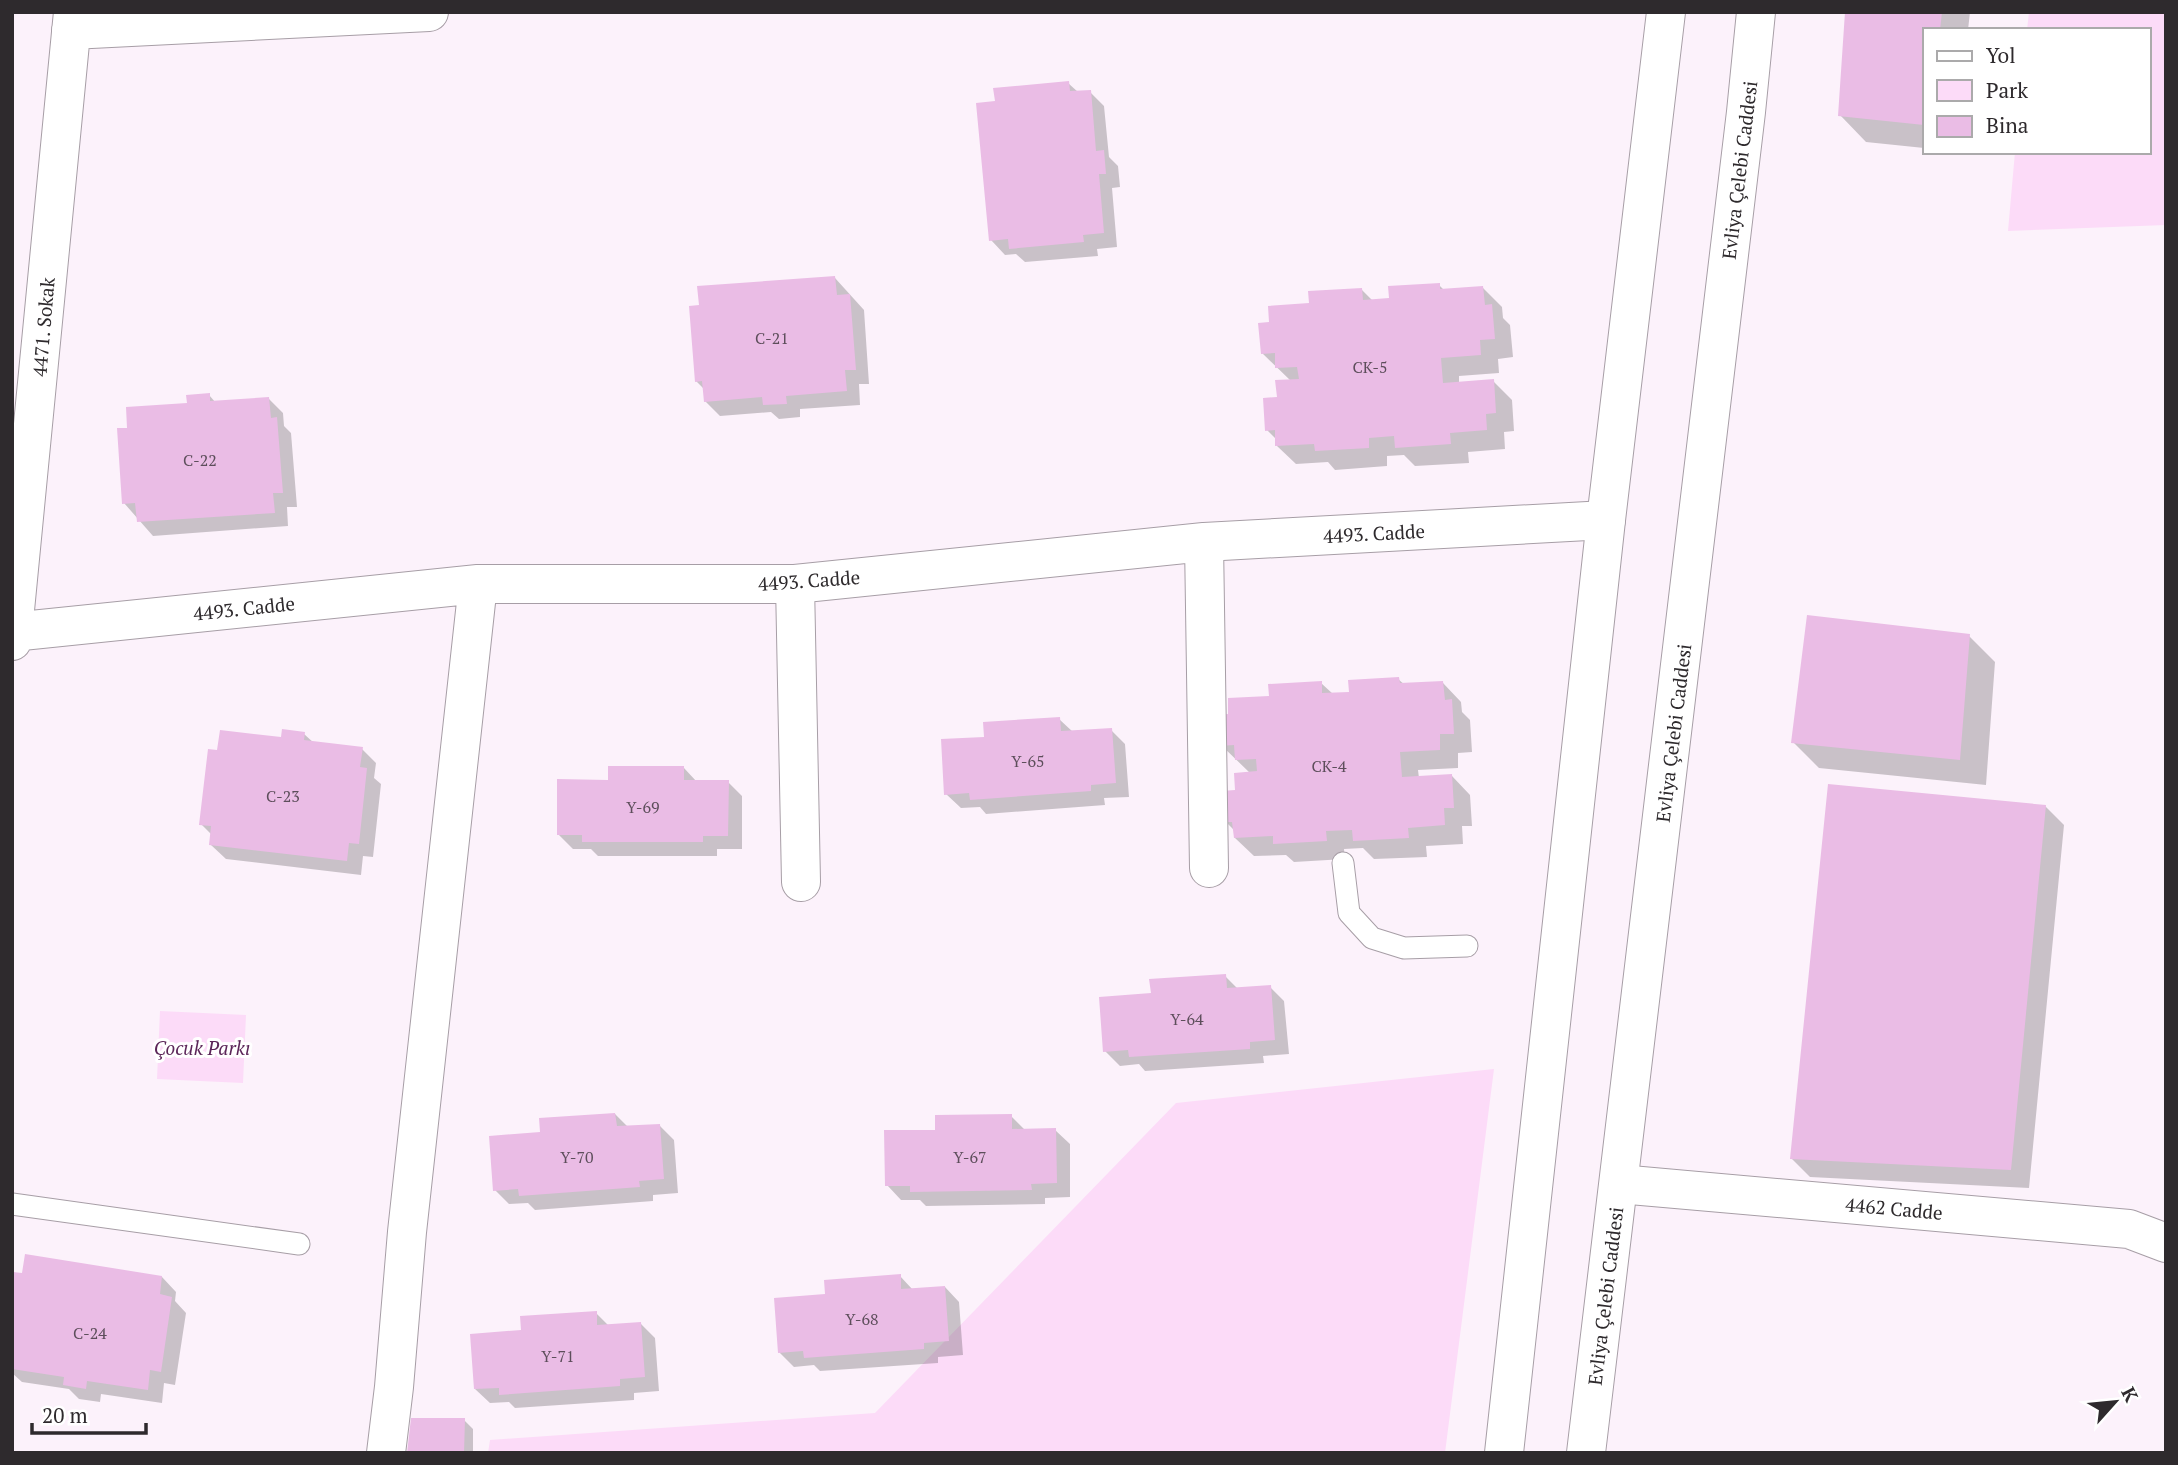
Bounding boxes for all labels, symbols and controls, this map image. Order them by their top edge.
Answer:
legend [1923,28,2150,154]
text: Yol [1986,41,2016,69]
text: Park [1986,76,2028,104]
street label: Evliya Çelebi Caddesi [1716,79,1762,261]
text: Bina [1986,111,2029,139]
street label: 4471. Sokak [26,276,60,378]
house number: C-21 [755,327,789,349]
house number: CK-5 [1352,356,1388,378]
house number: C-22 [183,449,217,471]
street label: 4493. Cadde [1322,518,1426,548]
street label: 4493. Cadde [757,564,861,596]
street label: 4493. Cadde [192,590,296,626]
street label: Evliya Çelebi Caddesi [1650,642,1696,824]
house number: Y-65 [1011,750,1045,772]
house number: CK-4 [1311,755,1347,777]
house number: C-23 [266,785,300,807]
house number: Y-69 [626,796,660,818]
house number: Y-64 [1170,1008,1204,1030]
park label: Çocuk Parkı [154,1035,250,1060]
house number: Y-70 [560,1146,594,1168]
house number: Y-67 [953,1146,987,1168]
street label: 4462 Cadde [1844,1191,1944,1225]
street label: Evliya Çelebi Caddesi [1582,1205,1628,1387]
house number: Y-68 [845,1308,879,1330]
house number: C-24 [73,1322,107,1344]
house number: Y-71 [541,1345,575,1367]
north arrow [2080,1367,2150,1437]
text: K [2116,1382,2145,1406]
scale bar [32,1392,145,1436]
text: 20 m [42,1401,88,1429]

